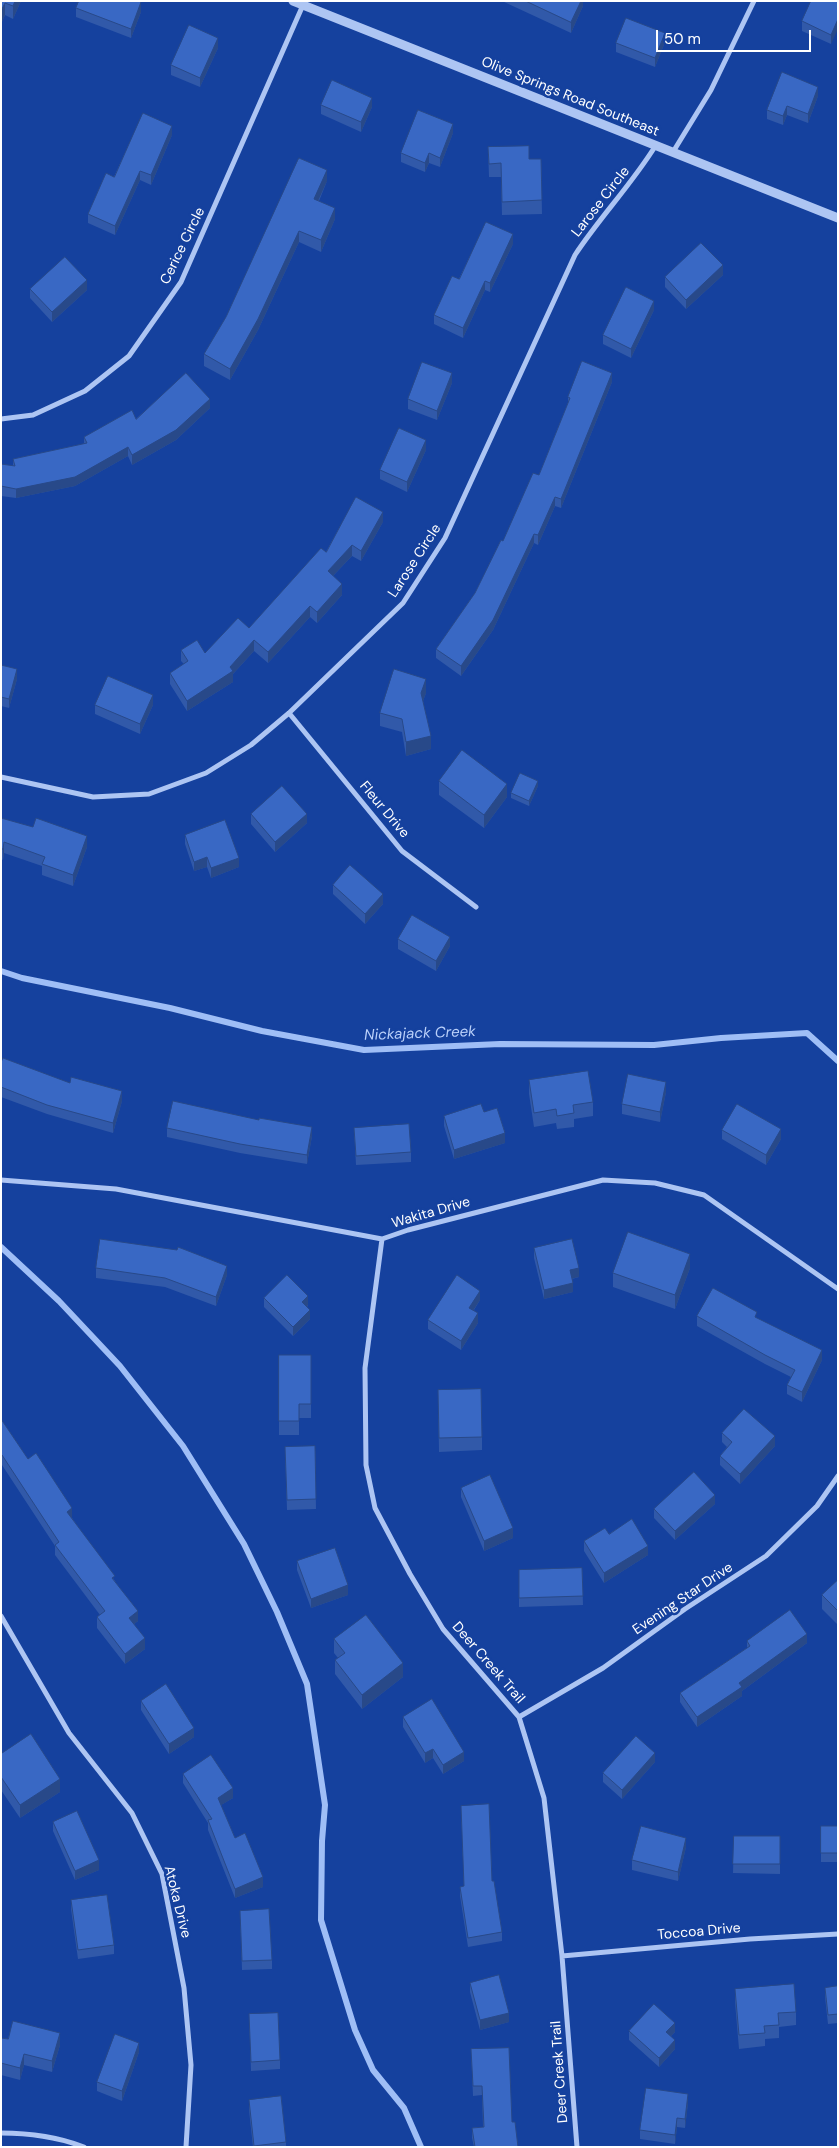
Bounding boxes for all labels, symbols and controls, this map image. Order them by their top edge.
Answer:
scale bar [659,20,814,52]
text: 50 m [664,29,701,49]
street label: Olive Springs Road Southeast [479,54,661,140]
street label: Larose Circle [568,164,634,240]
street label: Cerice Circle [157,205,209,287]
street label: Larose Circle [385,521,445,601]
street label: Fleur Drive [356,778,412,842]
water label: Nickajack Creek [364,1023,476,1045]
street label: Wakita Drive [390,1194,472,1232]
street label: Evening Star Drive [630,1559,736,1639]
street label: Deer Creek Trail [448,1619,528,1707]
street label: Atoka Drive [160,1864,194,1940]
street label: Toccoa Drive [657,1920,741,1944]
street label: Deer Creek Trail [548,2020,572,2124]

